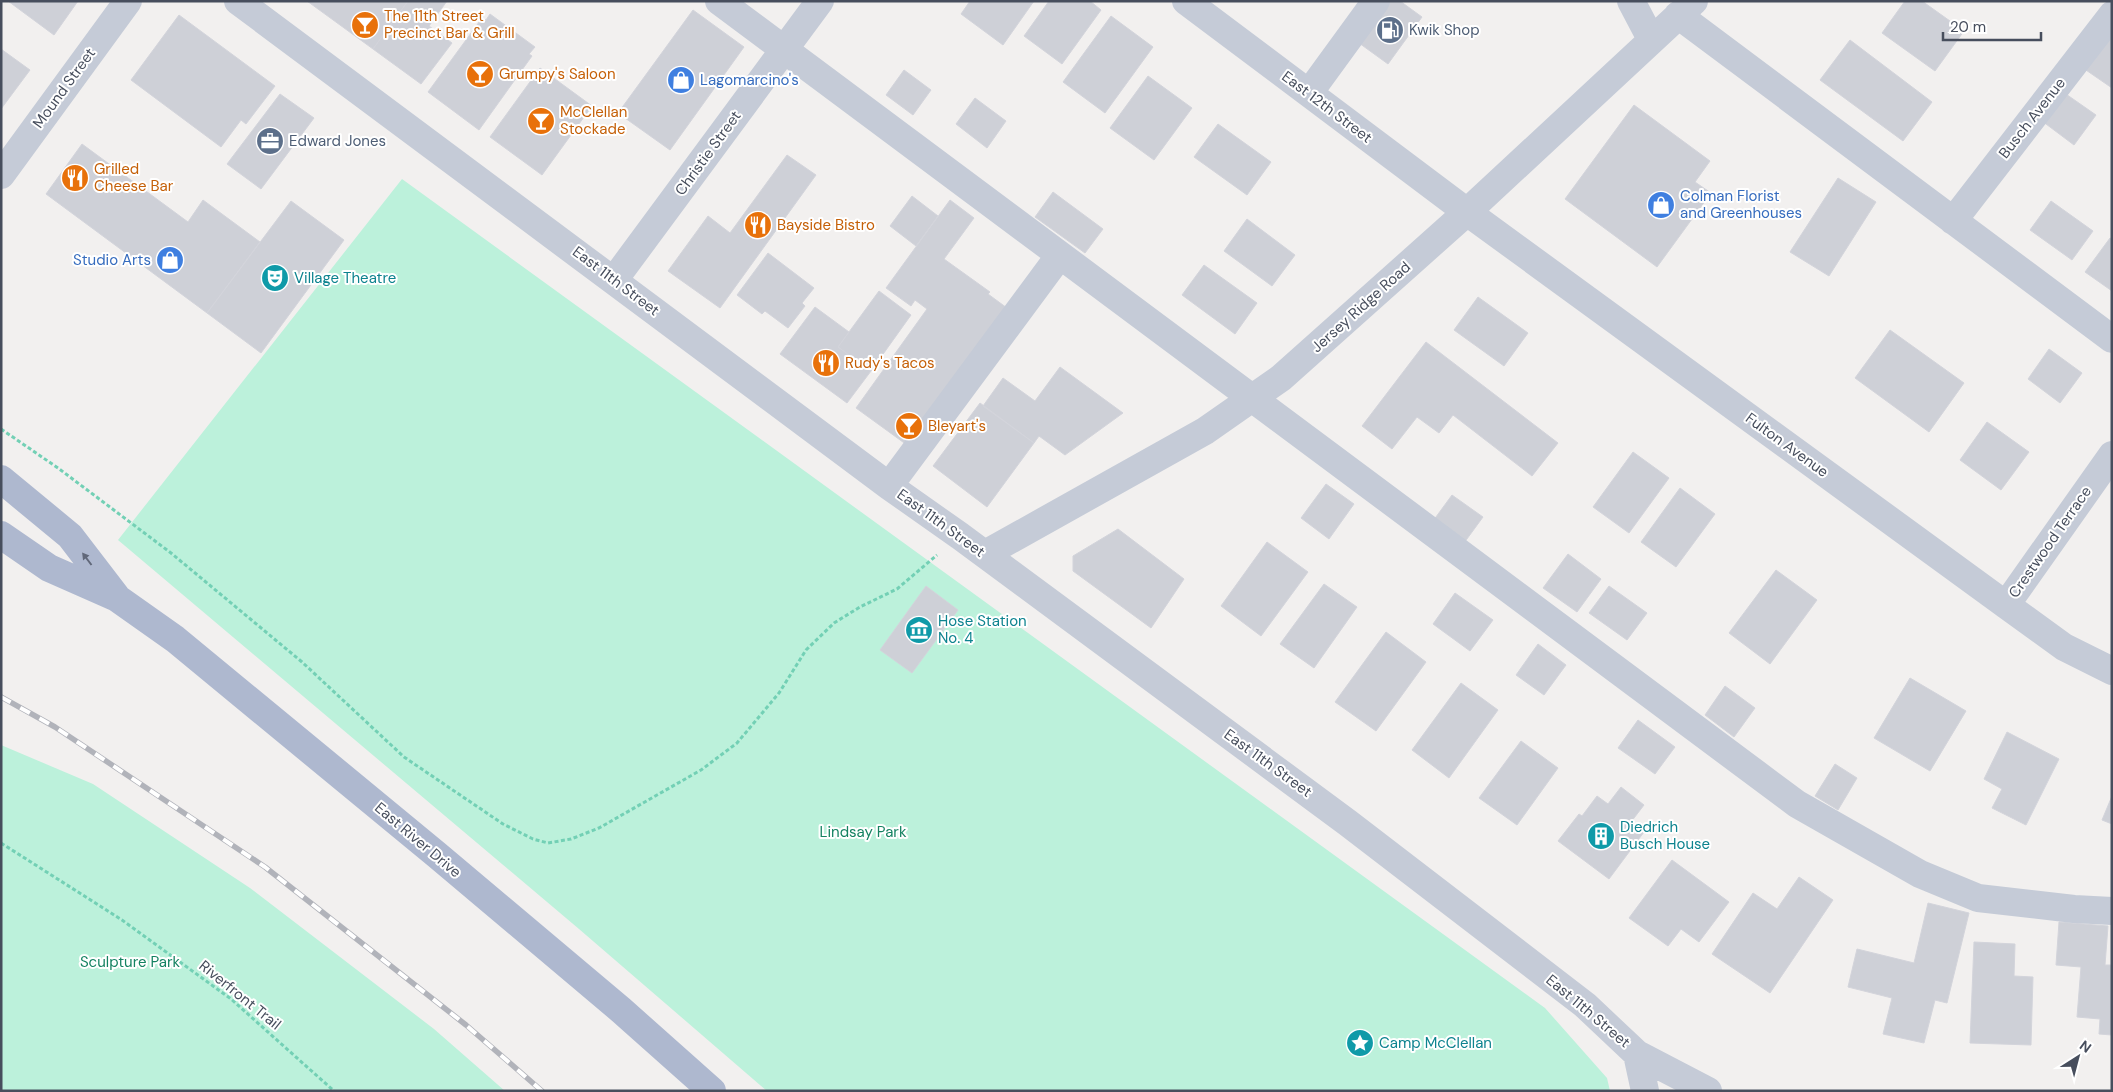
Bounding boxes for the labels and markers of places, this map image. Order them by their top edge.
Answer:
place label: The 11th Street Precinct Bar & Grill [384,6,514,43]
bar icon: The 11th Street Precinct Bar & Grill [350,10,380,40]
fuel station icon: Kwik Shop [1375,15,1405,45]
place label: Kwik Shop [1409,20,1480,40]
bar icon: Grumpy's Saloon [465,59,495,89]
place label: Grumpy's Saloon [499,64,616,84]
shop icon: Lagomarcino's [666,65,696,95]
place label: Lagomarcino's [700,70,799,90]
place label: McClellan Stockade [560,102,627,139]
bar icon: McClellan Stockade [526,106,556,136]
office icon: Edward Jones [255,126,285,156]
place label: Edward Jones [289,131,386,151]
place label: Grilled Cheese Bar [94,159,174,196]
restaurant icon: Grilled Cheese Bar [60,163,90,193]
place label: Colman Florist and Greenhouses [1680,186,1802,223]
shop icon: Colman Florist and Greenhouses [1646,190,1676,220]
restaurant icon: Bayside Bistro [743,210,773,240]
place label: Bayside Bistro [777,215,875,235]
shop icon: Studio Arts [155,245,185,275]
place label: Studio Arts [73,250,151,270]
theatre icon: Village Theatre [260,263,290,293]
place label: Village Theatre [294,268,396,288]
restaurant icon: Rudy's Tacos [811,348,841,378]
place label: Rudy's Tacos [845,353,935,373]
bar icon: Bleyart's [894,411,924,441]
place label: Bleyart's [928,416,986,436]
place label: Hose Station No. 4 [938,611,1027,648]
museum icon: Hose Station No. 4 [904,615,934,645]
place label: Diedrich Busch House [1620,817,1710,854]
building icon: Diedrich Busch House [1586,821,1616,851]
place icon: Camp McClellan [1345,1028,1375,1058]
place label: Camp McClellan [1379,1033,1492,1053]

